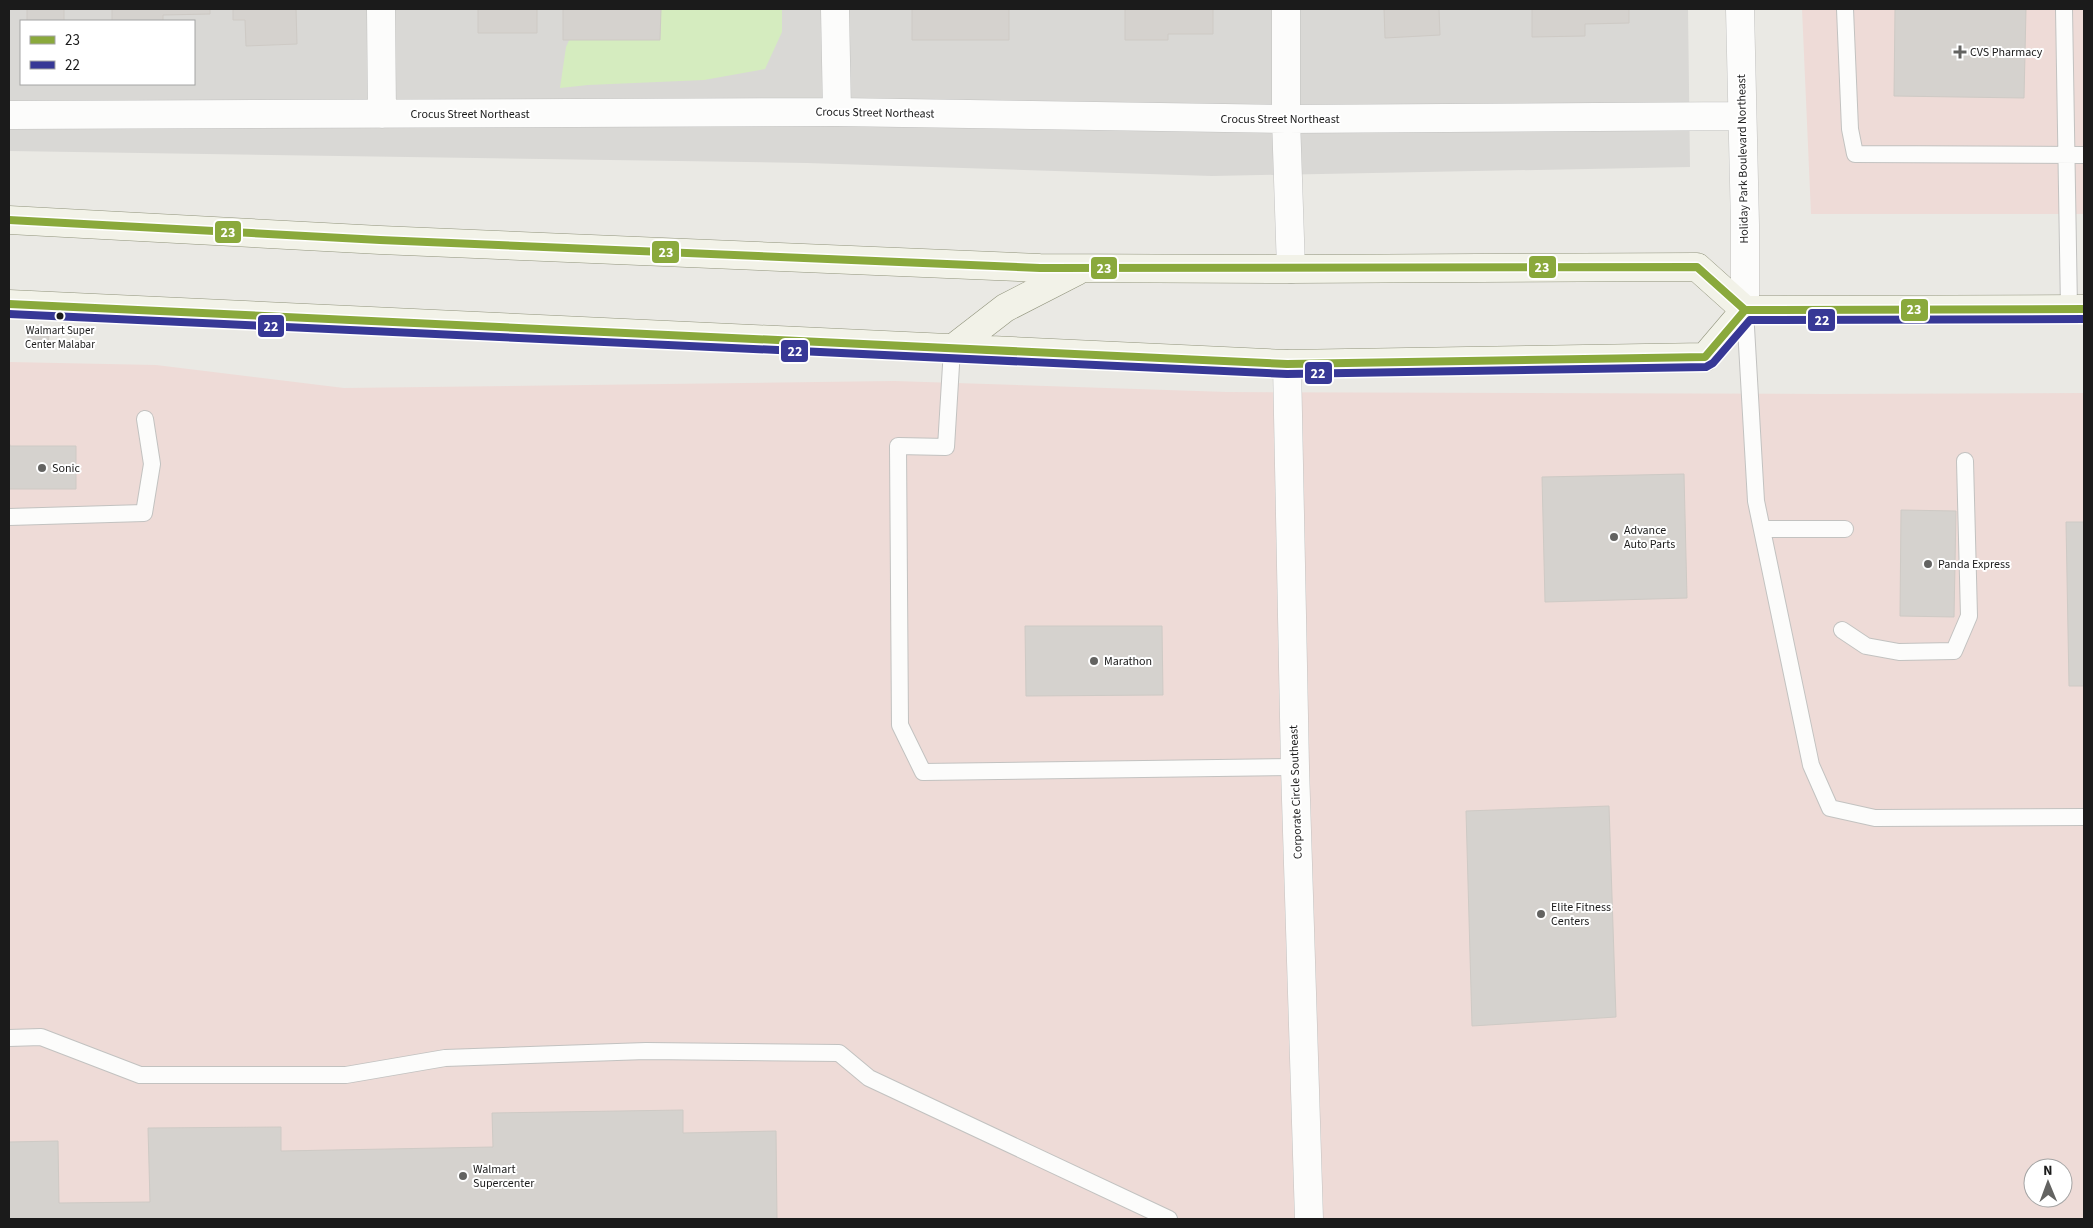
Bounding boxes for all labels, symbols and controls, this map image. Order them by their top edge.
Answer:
legend [20,20,195,85]
text: 23 [65,30,80,51]
place label: CVS Pharmacy [1970,44,2043,61]
marker: CVS Pharmacy [1954,46,1966,58]
text: 22 [65,55,80,76]
street label: Holiday Park Boulevard Northeast [1733,74,1753,244]
street label: Crocus Street Northeast [815,103,935,123]
street label: Crocus Street Northeast [411,106,530,123]
street label: Crocus Street Northeast [1221,111,1340,128]
line badge: 23 [214,220,242,244]
text: 23 [221,223,235,243]
line badge: 23 [651,240,680,264]
text: 23 [659,243,673,263]
line badge: 23 [1528,255,1557,279]
line badge: 23 [1090,256,1118,280]
text: 23 [1535,258,1549,278]
text: 23 [1097,259,1111,279]
line badge: 23 [1900,298,1929,322]
text: 23 [1907,300,1921,320]
line badge: 22 [1807,308,1836,332]
marker: Walmart Super Center Malabar [55,311,65,321]
text: 22 [1815,311,1829,331]
line badge: 22 [257,314,285,338]
text: 22 [264,317,278,337]
place label: Walmart Super Center Malabar [25,323,95,352]
line badge: 22 [780,339,809,363]
text: 22 [788,342,802,362]
line badge: 22 [1304,361,1333,385]
text: 22 [1311,364,1325,384]
place label: Sonic [52,460,80,477]
marker: Sonic [36,462,48,474]
place label: Advance Auto Parts [1624,522,1675,553]
marker: Advance Auto Parts [1608,531,1620,543]
place label: Panda Express [1938,556,2010,573]
marker: Panda Express [1922,558,1934,570]
place label: Marathon [1104,653,1152,670]
marker: Marathon [1088,655,1100,667]
street label: Corporate Circle Southeast [1285,725,1307,859]
place label: Elite Fitness Centers [1551,899,1611,930]
marker: Elite Fitness Centers [1535,908,1547,920]
north arrow [2023,1158,2073,1208]
place label: Walmart Supercenter [473,1161,535,1192]
text: N [2043,1161,2053,1181]
marker: Walmart Supercenter [457,1170,469,1182]

